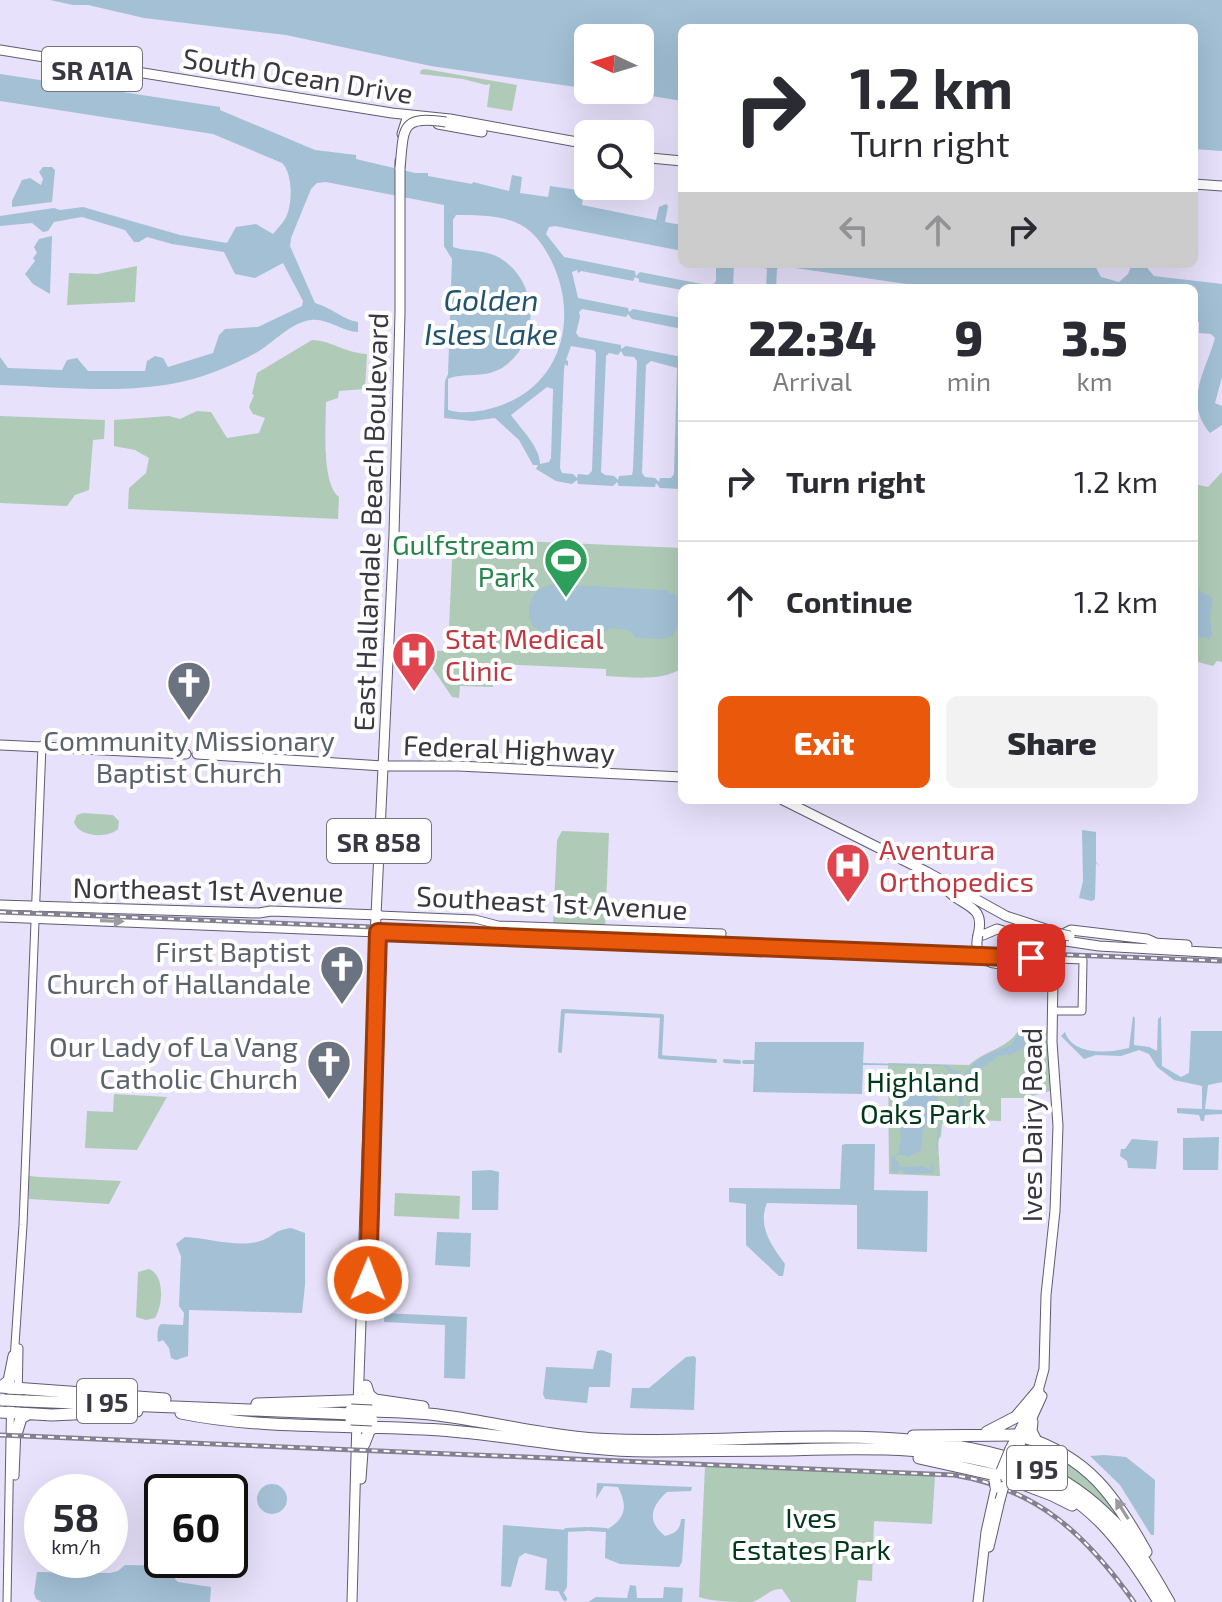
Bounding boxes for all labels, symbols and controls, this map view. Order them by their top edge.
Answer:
north arrow [574,24,654,104]
map controls [574,24,654,200]
street label: South Ocean Drive [181,40,415,110]
road number: SR A1A [42,47,142,91]
text: 1.2 km [850,53,1013,120]
icon: right [718,56,822,160]
button: search [574,120,654,200]
text: Turn right [850,121,1010,164]
icon: left [832,208,876,252]
icon: ahead [916,208,960,252]
icon: right [1000,208,1044,252]
water label: Golden Isles Lake [424,281,558,351]
text: 22:34 [748,308,876,366]
text: 9 [954,308,983,366]
text: 3.5 [1061,308,1128,366]
street label: East Hallandale Beach Boulevard [346,312,394,732]
text: Arrival [773,365,852,396]
text: min [947,365,991,396]
text: km [1076,365,1112,396]
icon: right [718,459,762,503]
text: Turn right [786,463,926,499]
text: 1.2 km [1074,463,1158,499]
place label: Gulfstream Park [392,527,535,593]
sports icon: Gulfstream Park [542,536,590,599]
icon: ahead [718,579,762,623]
text: Continue [786,583,913,619]
text: 1.2 km [1074,583,1158,619]
place label: Stat Medical Clinic [445,621,604,687]
hospital icon: Stat Medical Clinic [390,630,438,693]
church icon: Community Missionary Baptist Church [165,659,213,722]
button: Exit [718,696,930,788]
button: Share [946,696,1158,788]
place label: Community Missionary Baptist Church [43,723,335,789]
street label: Federal Highway [403,727,616,769]
road number: SR 858 [327,819,431,863]
place label: Aventura Orthopedics [879,832,1034,898]
hospital icon: Aventura Orthopedics [824,841,872,904]
street label: Northeast 1st Avenue [72,870,344,908]
street label: Southeast 1st Avenue [416,878,688,926]
one-way arrow [100,915,125,928]
pin [997,924,1065,992]
place label: First Baptist Church of Hallandale [46,934,311,1000]
icon: arrive [1009,936,1053,980]
church icon: First Baptist Church of Hallandale [318,943,366,1006]
street label: Ives Dairy Road [1014,1028,1048,1222]
place label: Our Lady of La Vang Catholic Church [49,1029,298,1095]
church icon: Our Lady of La Vang Catholic Church [305,1038,353,1101]
park label: Highland Oaks Park [860,1064,986,1130]
position arrow [326,1238,410,1322]
road number: I 95 [77,1379,137,1423]
road number: I 95 [1007,1446,1067,1490]
speed limit sign: 60 [144,1474,248,1578]
text: 58 [52,1492,99,1540]
one-way arrow [1115,1498,1129,1520]
park label: Ives Estates Park [731,1500,891,1566]
text: km/h [51,1534,101,1558]

